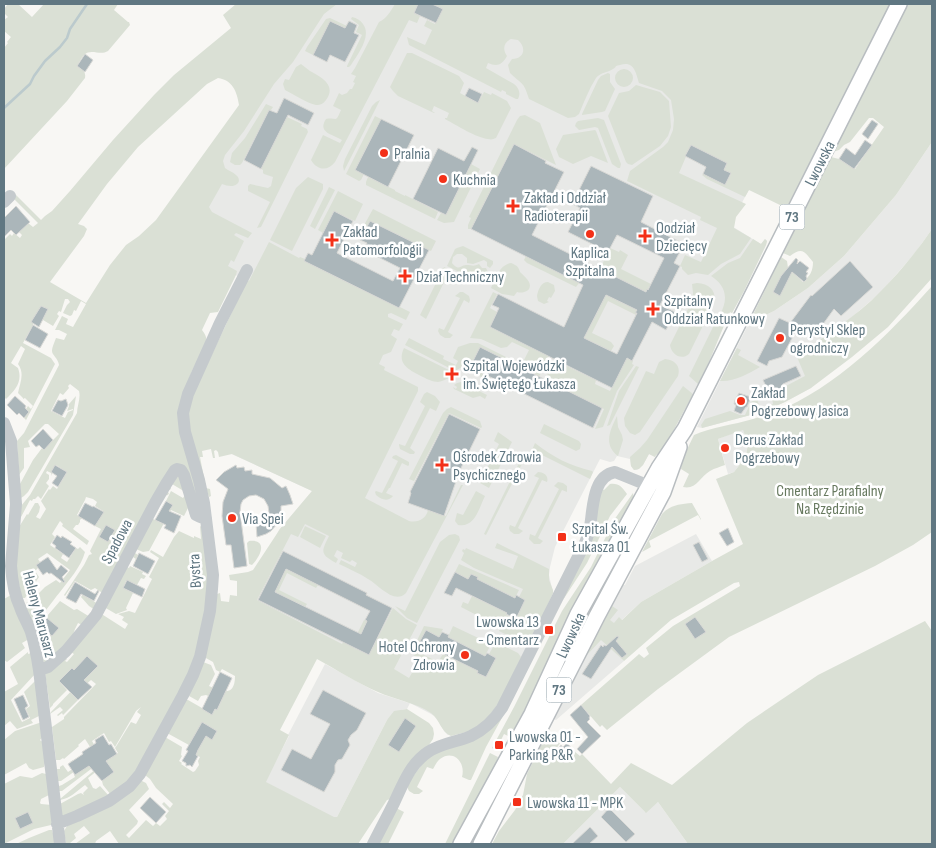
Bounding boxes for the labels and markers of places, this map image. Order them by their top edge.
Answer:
place label: Pralnia [394,145,430,164]
marker: Pralnia [378,147,390,159]
place label: Kuchnia [453,171,496,190]
marker: Kuchnia [437,173,449,185]
place label: Zakład i Oddział Radioterapii [524,189,607,226]
marker: Zakład i Oddział Radioterapii [506,199,520,213]
place label: Oodział Dziecięcy [656,219,707,256]
place label: Zakład Patomorfologii [343,223,422,260]
marker: Kaplica Szpitalna [584,228,596,240]
marker: Oodział Dziecięcy [638,229,652,243]
marker: Zakład Patomorfologii [325,233,339,247]
place label: Kaplica Szpitalna [565,244,615,281]
place label: Dział Techniczny [416,268,504,287]
marker: Dział Techniczny [398,269,412,283]
place label: Szpitalny Oddział Ratunkowy [664,292,765,329]
marker: Szpitalny Oddział Ratunkowy [646,302,660,316]
place label: Perystyl Sklep ogrodniczy [790,321,865,358]
marker: Perystyl Sklep ogrodniczy [774,332,786,344]
place label: Szpital Wojewódzki im. Świętego Łukasza [463,357,576,394]
marker: Szpital Wojewódzki im. Świętego Łukasza [445,367,459,381]
place label: Zakład Pogrzebowy Jasica [751,384,849,421]
marker: Zakład Pogrzebowy Jasica [735,395,747,407]
place label: Derus Zakład Pogrzebowy [735,431,803,468]
marker: Derus Zakład Pogrzebowy [719,442,731,454]
place label: Ośrodek Zdrowia Psychicznego [453,448,541,485]
marker: Ośrodek Zdrowia Psychicznego [435,458,449,472]
place label: Via Spei [242,510,284,529]
marker: Via Spei [226,512,238,524]
place label: Szpital Św. Łukasza 01 [571,520,630,557]
marker: Szpital Św. Łukasza 01 [556,531,568,543]
place label: Lwowska 13 - Cmentarz [476,613,539,650]
marker: Lwowska 13 - Cmentarz [543,624,555,636]
place label: Hotel Ochrony Zdrowia [378,638,455,675]
marker: Hotel Ochrony Zdrowia [459,649,471,661]
place label: Lwowska 01 - Parking P&R [509,728,581,765]
marker: Lwowska 01 - Parking P&R [493,739,505,751]
place label: Lwowska 11 - MPK [527,794,624,813]
marker: Lwowska 11 - MPK [511,796,523,808]

